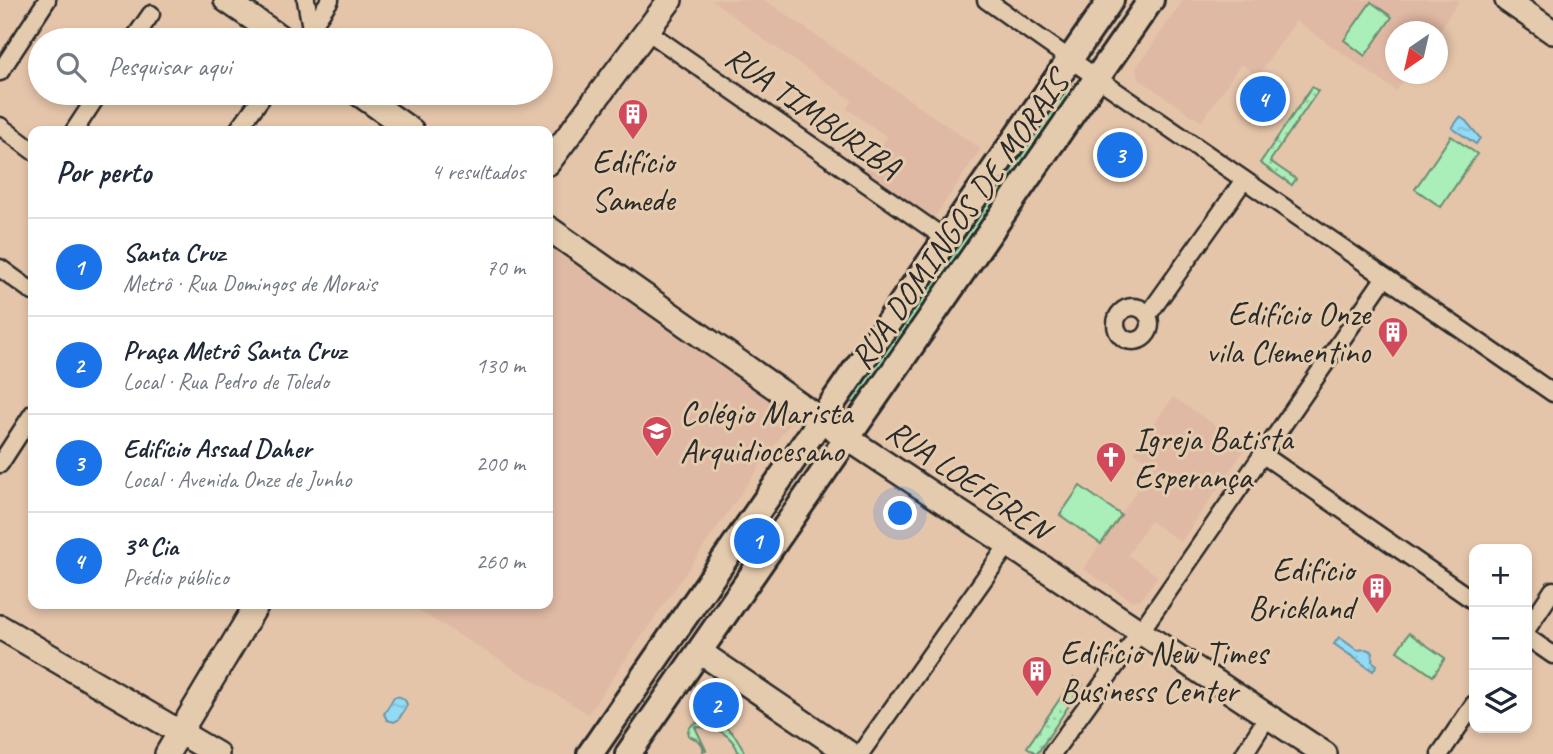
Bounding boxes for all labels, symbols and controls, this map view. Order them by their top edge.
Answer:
north arrow [1385,21,1448,84]
search box [28,28,553,105]
street label: RUA TIMBURIBA [718,36,911,189]
icon: search [52,48,90,86]
text: Pesquisar aqui [108,50,232,83]
street label: RUA DOMINGOS DE MORAIS [840,59,1081,377]
pin: 4 [1240,73,1286,125]
building icon: Edifício Samede [616,97,650,141]
pin: 3 [1097,129,1143,181]
place label: Edifício Samede [591,141,677,221]
text: Por perto [56,153,151,191]
text: 4 resultados [431,157,525,186]
text: Santa Cruz [123,236,225,269]
text: 1 [74,253,84,282]
text: 70 m [486,253,525,282]
text: Metrô · Rua Domingos de Morais [123,269,376,298]
place label: Edifício Onze vila Clementino [1206,293,1372,373]
building icon: Edifício Onze vila Clementino [1376,315,1410,359]
text: Praça Metrô Santa Cruz [123,334,346,367]
text: 2 [74,351,84,380]
text: 130 m [476,351,525,380]
text: Local · Rua Pedro de Toledo [123,367,329,396]
place label: Colégio Marista Arquidiocesano [680,392,854,472]
street label: RUA LOEFGREN [878,410,1062,552]
school or university icon: Colégio Marista Arquidiocesano [640,414,674,458]
place label: Igreja Batista Esperança [1134,418,1294,498]
text: Edifício Assad Daher [123,432,311,465]
church icon: Igreja Batista Esperança [1094,440,1128,484]
text: 3 [74,449,84,478]
text: 200 m [476,449,525,478]
text: Local · Avenida Onze de Junho [123,465,351,494]
your location [883,496,917,530]
pin: 1 [734,515,780,567]
text: 3ª Cia [123,530,178,563]
map controls [1469,544,1532,733]
button: + [1469,544,1532,607]
text: 4 [74,547,84,576]
text: 260 m [476,547,525,576]
place label: Edifício Brickland [1248,549,1359,629]
text: Prédio público [123,563,229,592]
building icon: Edifício Brickland [1360,571,1394,615]
button: − [1469,607,1532,670]
place label: Edifício New Times Business Center [1060,632,1270,712]
building icon: Edifício New Times Business Center [1020,654,1054,698]
button: layers [1469,670,1532,733]
pin: 2 [693,679,739,731]

